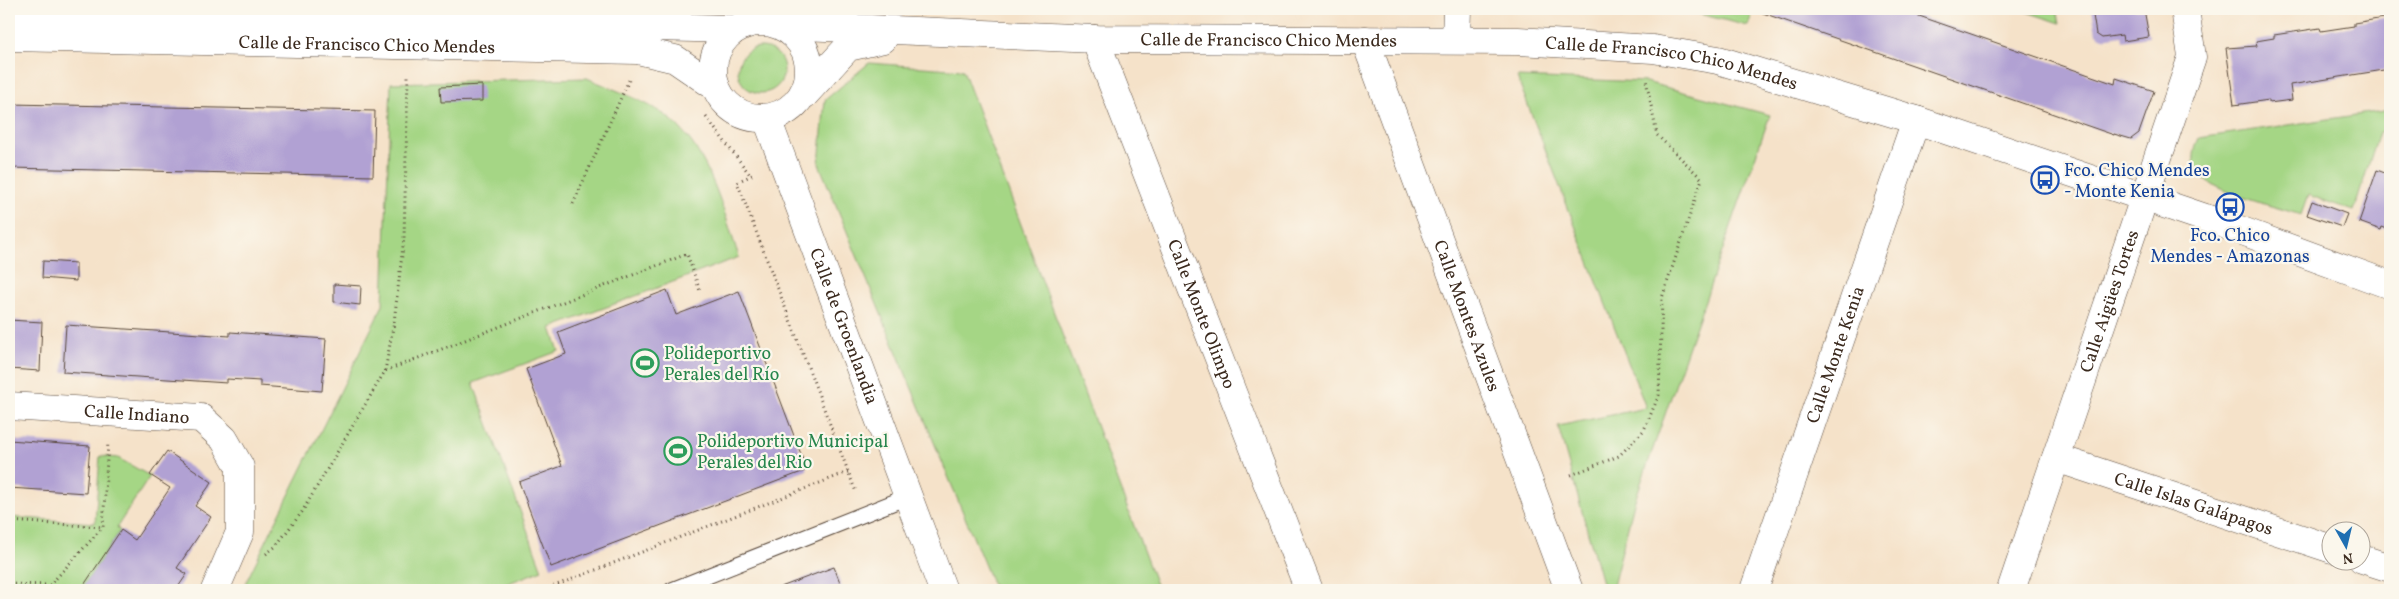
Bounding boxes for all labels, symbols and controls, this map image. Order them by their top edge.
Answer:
street label: Calle de Francisco Chico Mendes [1140,28,1397,54]
street label: Calle de Francisco Chico Mendes [238,31,495,61]
street label: Calle de Francisco Chico Mendes [1545,32,1800,97]
place label: Fco. Chico Mendes - Monte Kenia [2064,159,2210,205]
bus stop icon: Fco. Chico Mendes - Monte Kenia [2030,165,2060,195]
bus stop icon: Fco. Chico Mendes - Amazonas [2215,192,2245,222]
place label: Fco. Chico Mendes - Amazonas [2150,224,2310,270]
street label: Calle Aigües Tortes [2075,227,2146,376]
street label: Calle Monte Olimpo [1160,236,1241,393]
street label: Calle Montes Azules [1426,237,1505,396]
street label: Calle de Groenlandia [802,245,884,408]
street label: Calle Monte Kenia [1801,283,1872,427]
place label: Polideportivo Perales del Río [664,342,779,388]
sports icon: Polideportivo Perales del Río [630,348,660,378]
street label: Calle Indiano [83,400,190,431]
place label: Polideportivo Municipal Perales del Rio [697,430,888,476]
sports icon: Polideportivo Municipal Perales del Rio [663,436,693,466]
street label: Calle Islas Galápagos [2111,467,2276,543]
north arrow [2322,522,2372,572]
text: N [2341,547,2354,568]

